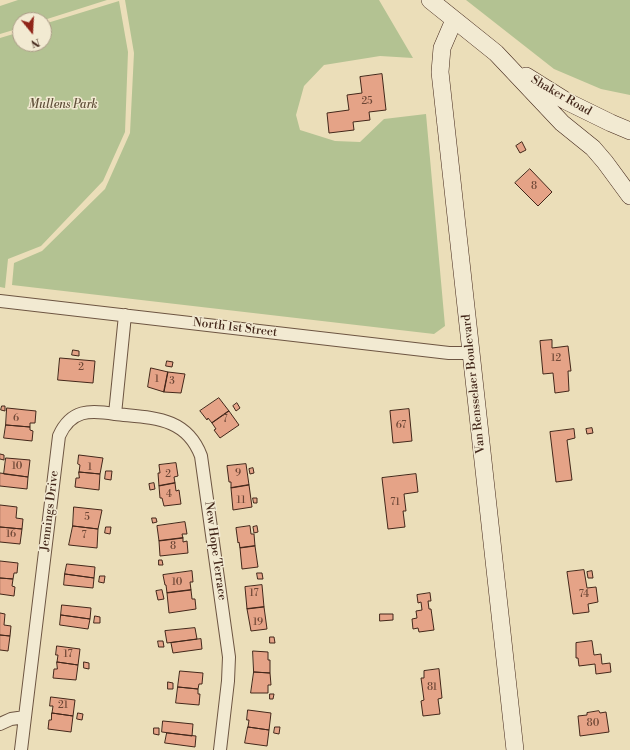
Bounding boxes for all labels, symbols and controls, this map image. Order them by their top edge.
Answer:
north arrow [12,12,52,52]
text: N [29,34,42,50]
street label: Shaker Road [528,73,594,119]
house number: 25 [361,96,373,108]
park label: Mullens Park [28,98,98,112]
house number: 8 [531,181,537,193]
street label: Van Rensselaer Boulevard [460,314,488,454]
street label: North 1st Street [192,316,278,340]
house number: 12 [551,353,561,365]
house number: 2 [78,362,84,374]
house number: 1 [155,374,159,386]
house number: 3 [169,376,175,388]
house number: 6 [13,413,19,425]
house number: 7 [222,414,228,426]
house number: 67 [396,420,406,432]
house number: 10 [12,461,22,473]
house number: 1 [88,462,92,474]
house number: 9 [235,468,241,480]
house number: 2 [165,469,171,481]
street label: Jennings Drive [38,470,62,552]
house number: 4 [166,489,172,501]
house number: 11 [237,495,245,507]
house number: 71 [390,497,400,509]
street label: New Hope Terrace [201,501,229,601]
house number: 5 [84,512,90,524]
house number: 16 [6,529,16,541]
house number: 7 [81,530,87,542]
house number: 8 [170,541,176,553]
house number: 10 [172,577,182,589]
house number: 17 [250,588,258,600]
house number: 74 [579,589,589,601]
house number: 19 [253,617,263,629]
house number: 17 [64,649,72,661]
house number: 81 [427,682,437,694]
house number: 21 [58,700,68,712]
house number: 80 [587,718,599,730]

